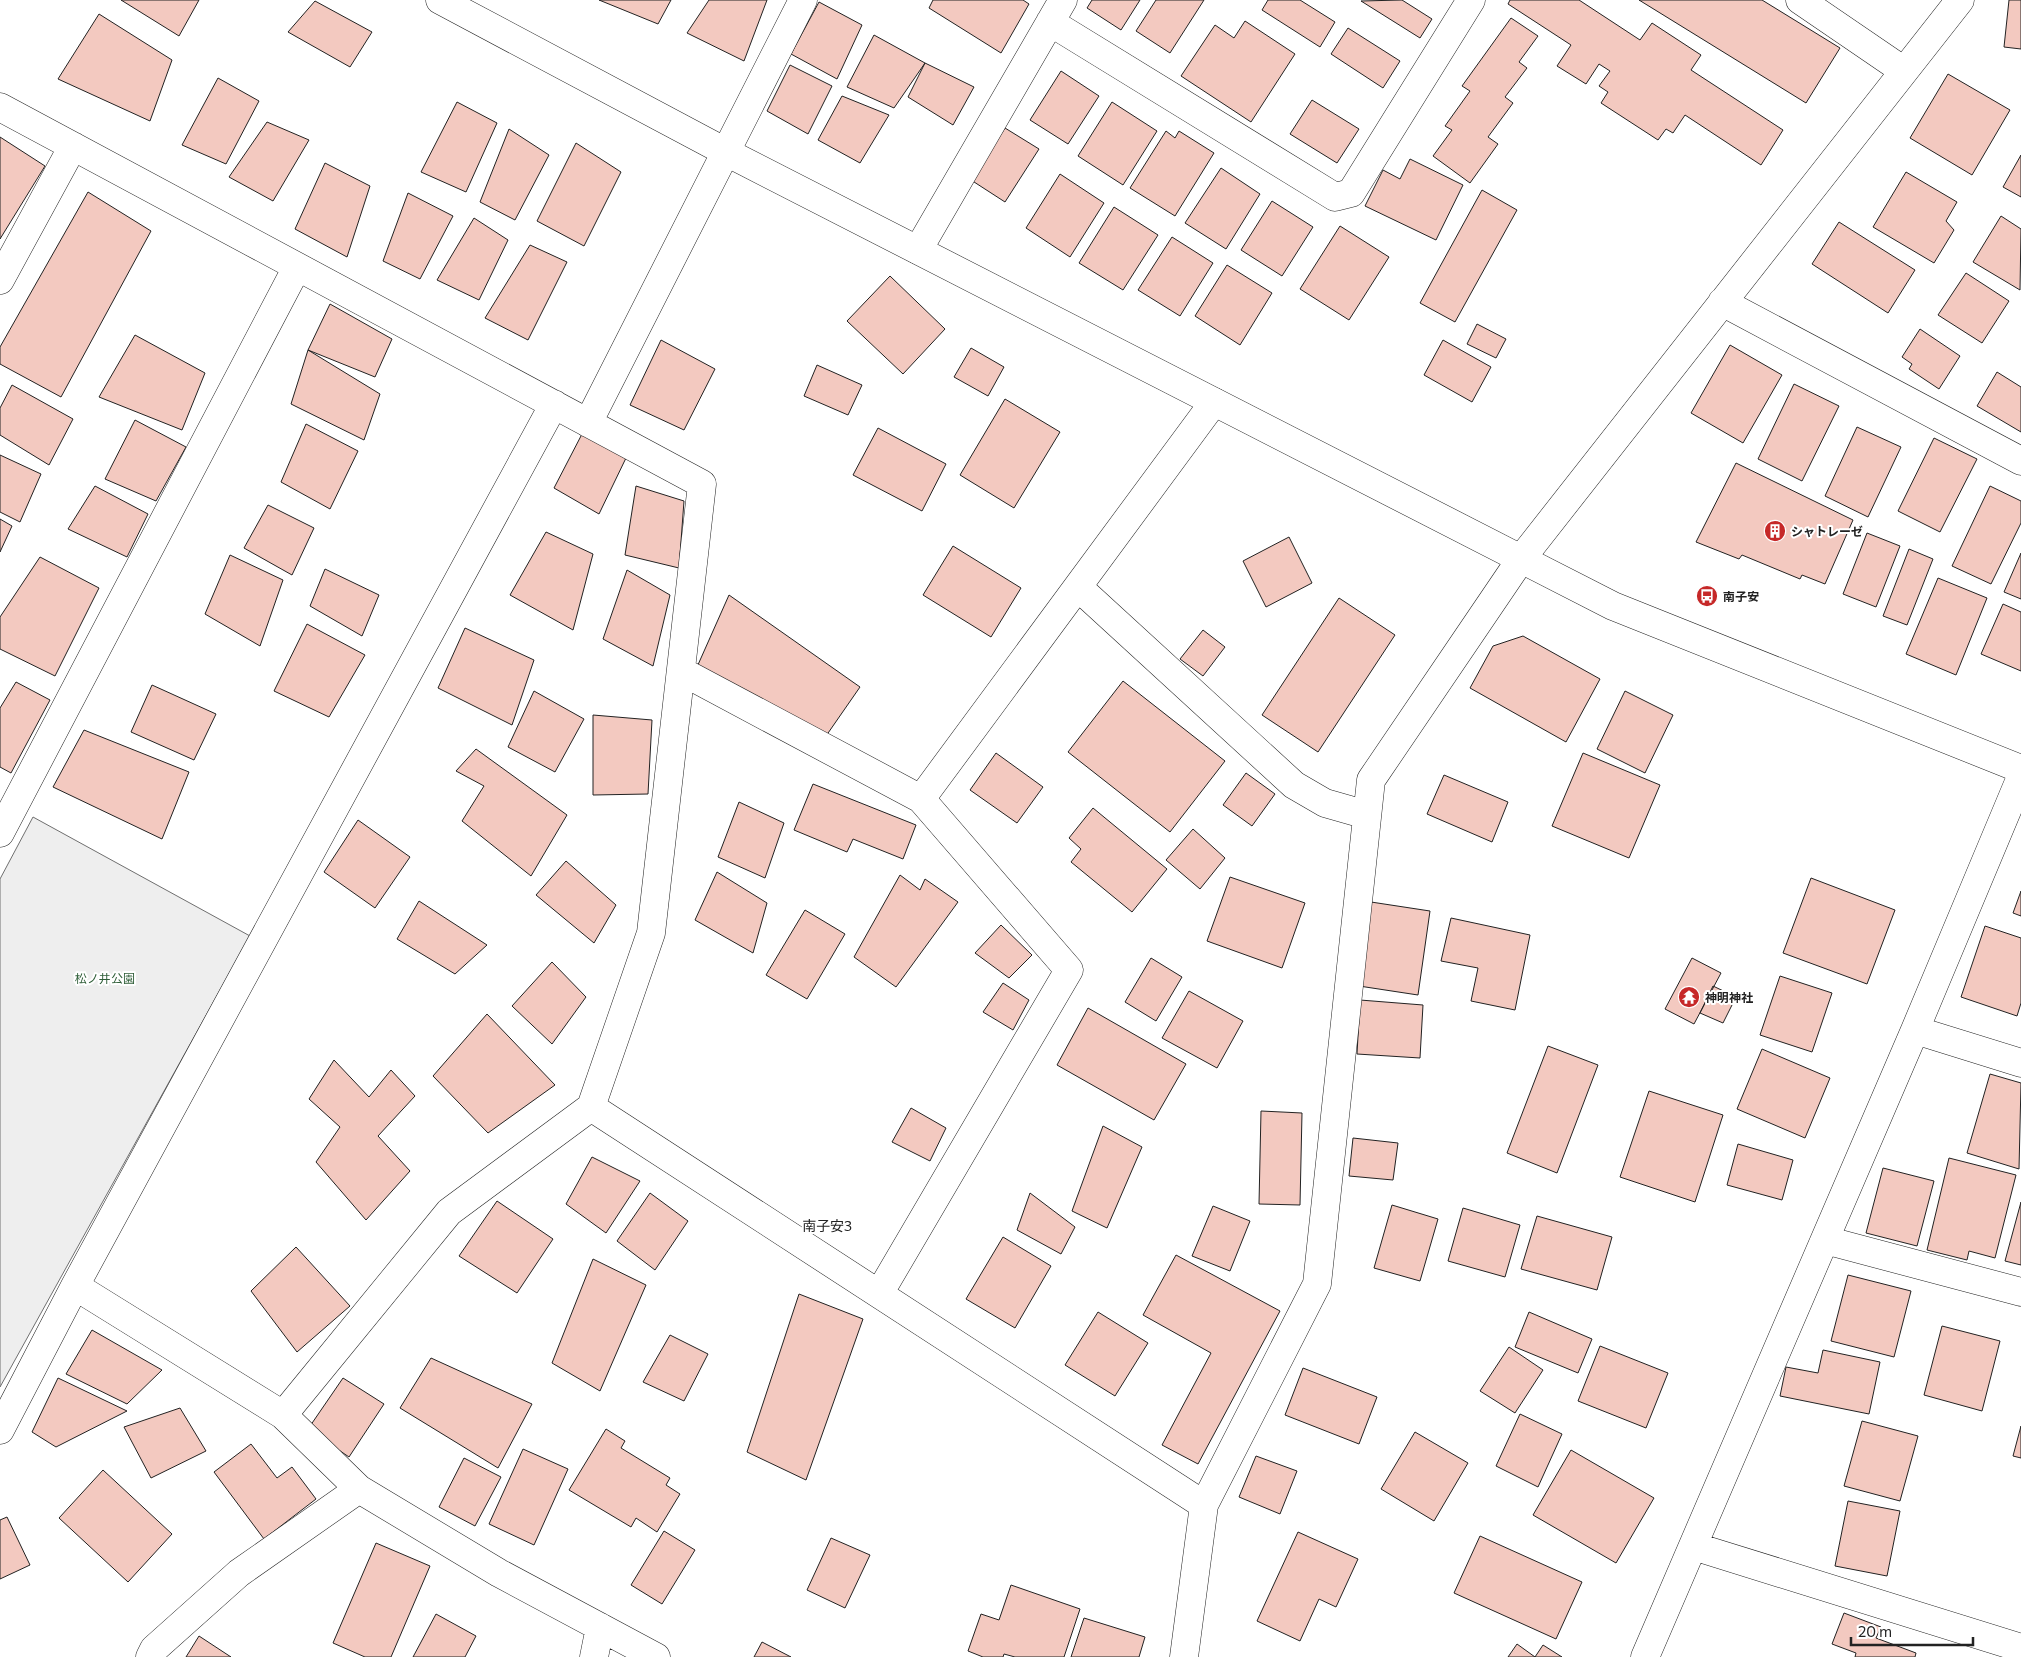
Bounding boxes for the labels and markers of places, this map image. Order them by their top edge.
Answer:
building icon: シャトレーゼ [1763,519,1787,543]
place label: シャトレーゼ [1791,524,1863,538]
bus stop icon: 南子安 [1695,584,1719,608]
place label: 南子安 [1723,589,1759,603]
temple icon: 神明神社 [1677,985,1701,1009]
place label: 神明神社 [1705,990,1753,1004]

